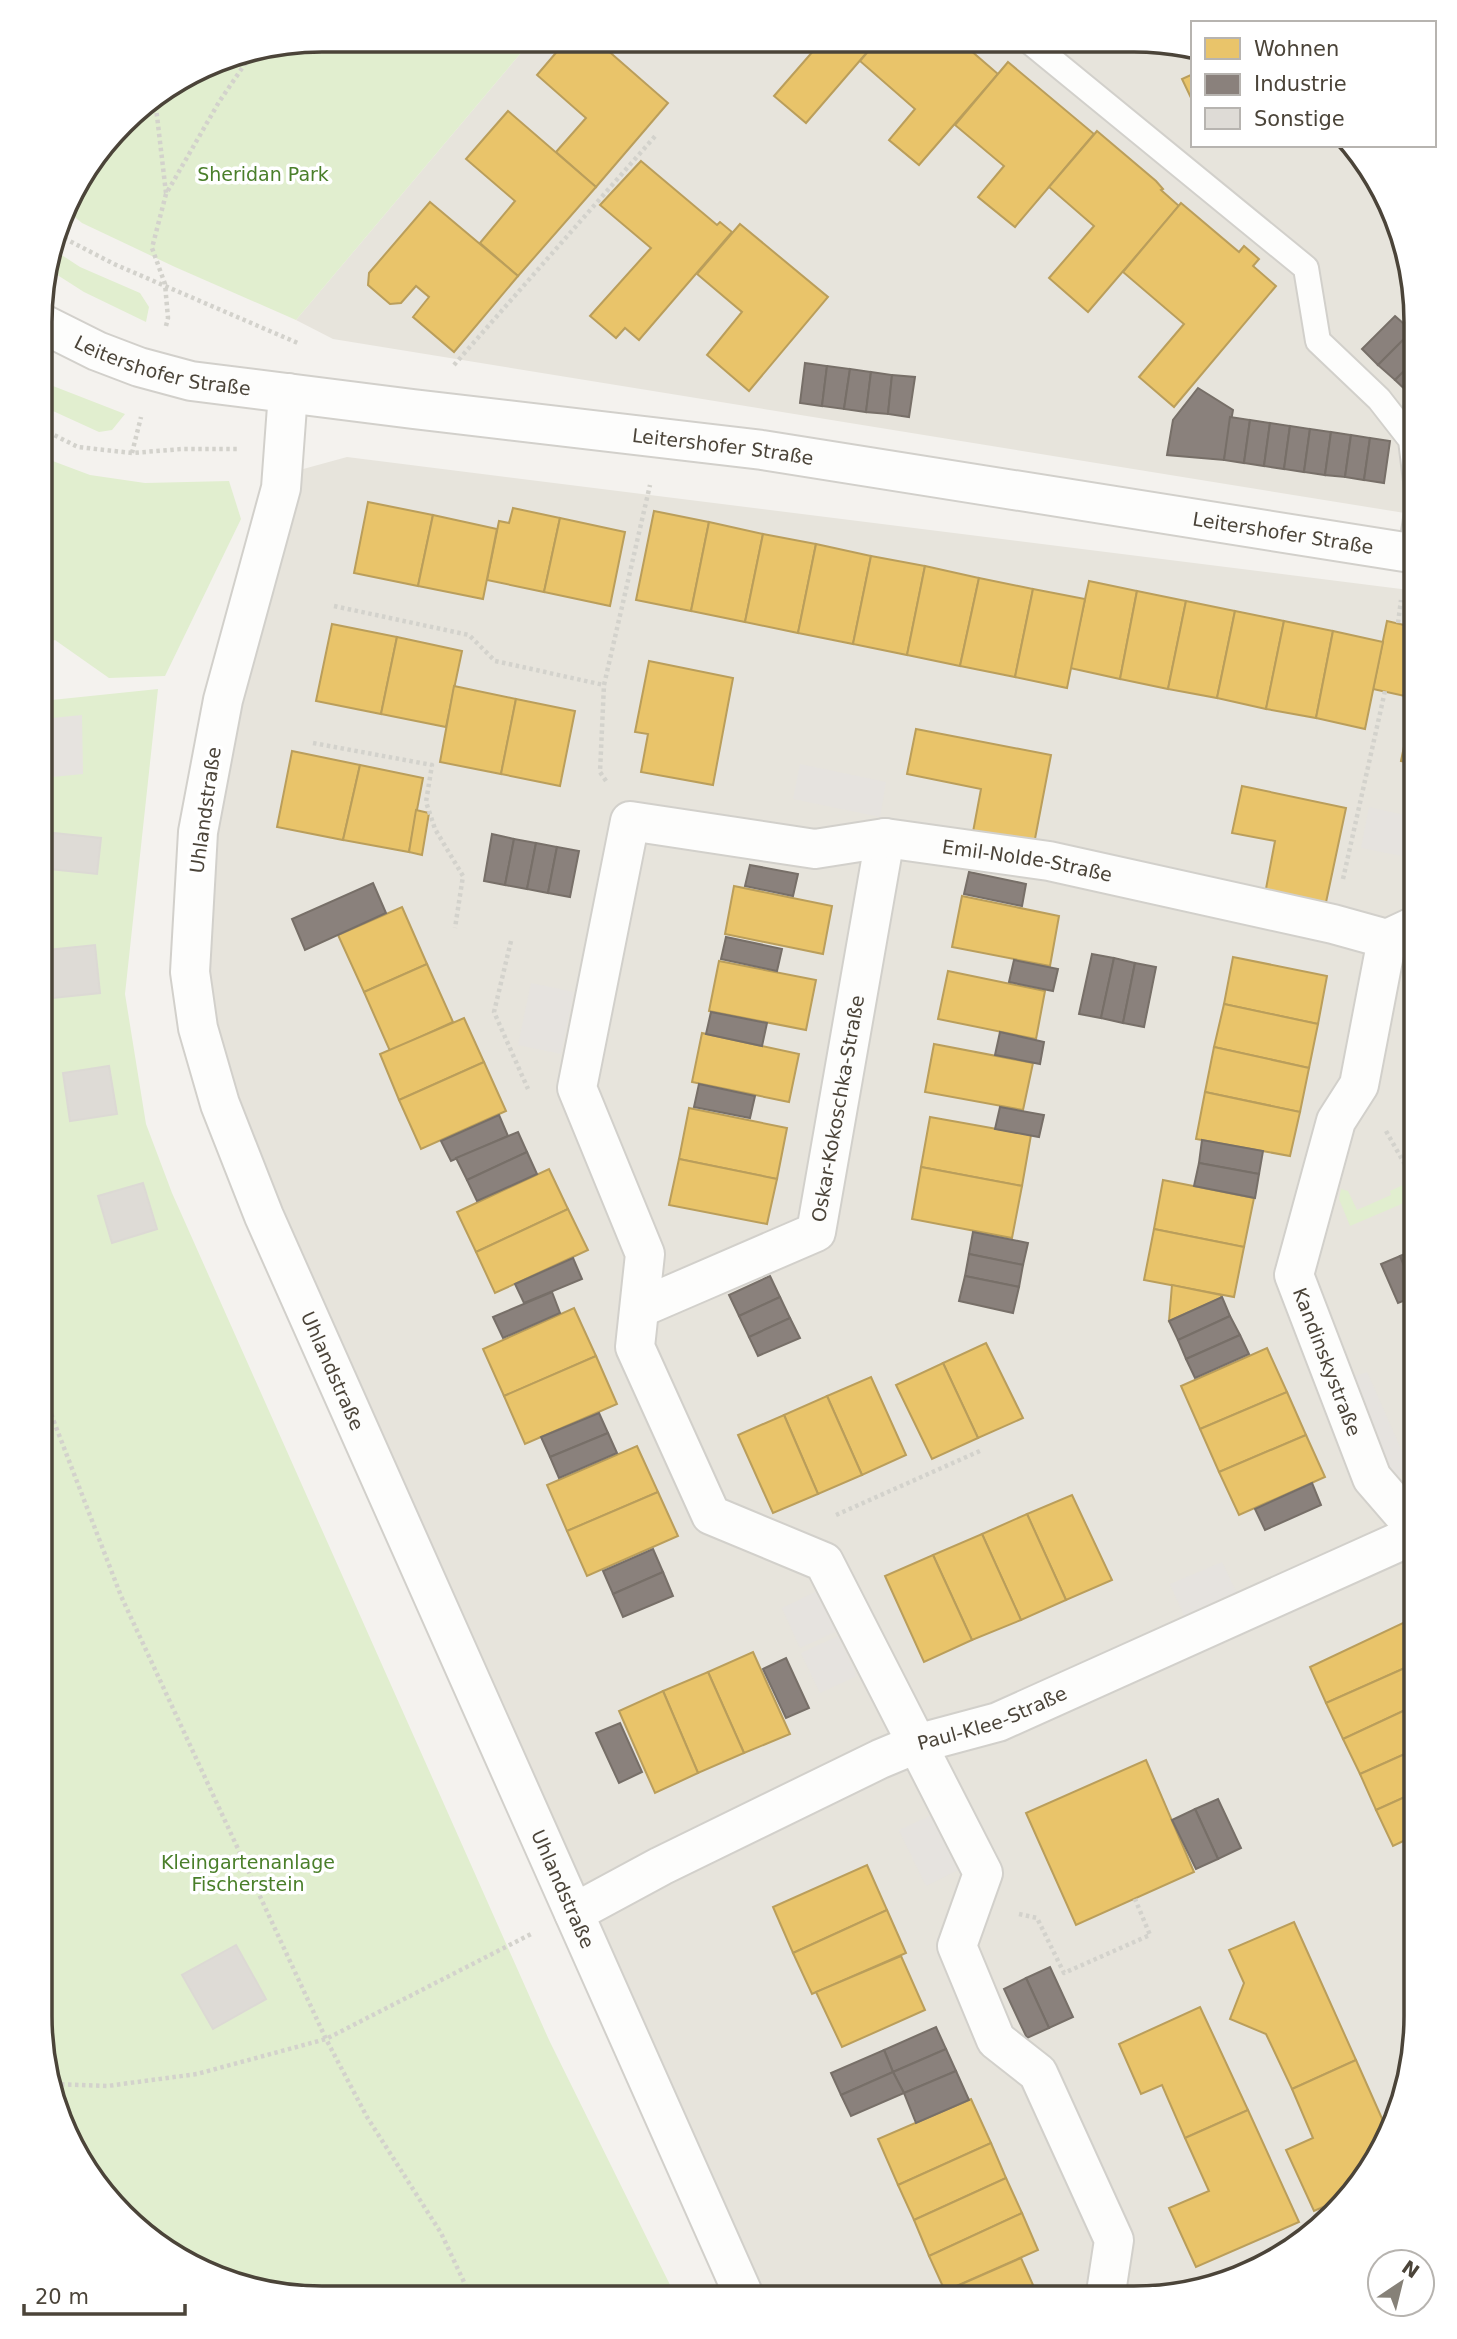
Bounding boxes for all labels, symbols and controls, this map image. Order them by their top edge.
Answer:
legend [1191,21,1436,147]
text: Wohnen [1254,37,1339,61]
text: Industrie [1254,72,1347,96]
text: Sonstige [1254,107,1345,131]
park label: Sheridan Park [197,163,329,185]
street label: Leitershofer Straße [71,331,252,399]
street label: Leitershofer Straße [631,424,815,469]
street label: Leitershofer Straße [1191,508,1375,558]
street label: Uhlandstraße [185,745,225,875]
street label: Emil-Nolde-Straße [941,835,1114,886]
street label: Oskar-Kokoschka-Straße [807,993,868,1224]
street label: Kandinskystraße [1289,1284,1366,1439]
street label: Uhlandstraße [297,1308,369,1433]
street label: Paul-Klee-Straße [915,1682,1070,1754]
street label: Uhlandstraße [527,1826,599,1952]
park label: Kleingartenanlage Fischerstein [161,1851,335,1895]
north arrow [1366,2248,1436,2318]
text: N [1398,2256,1424,2283]
scale bar [24,2272,186,2316]
text: 20 m [35,2285,89,2309]

